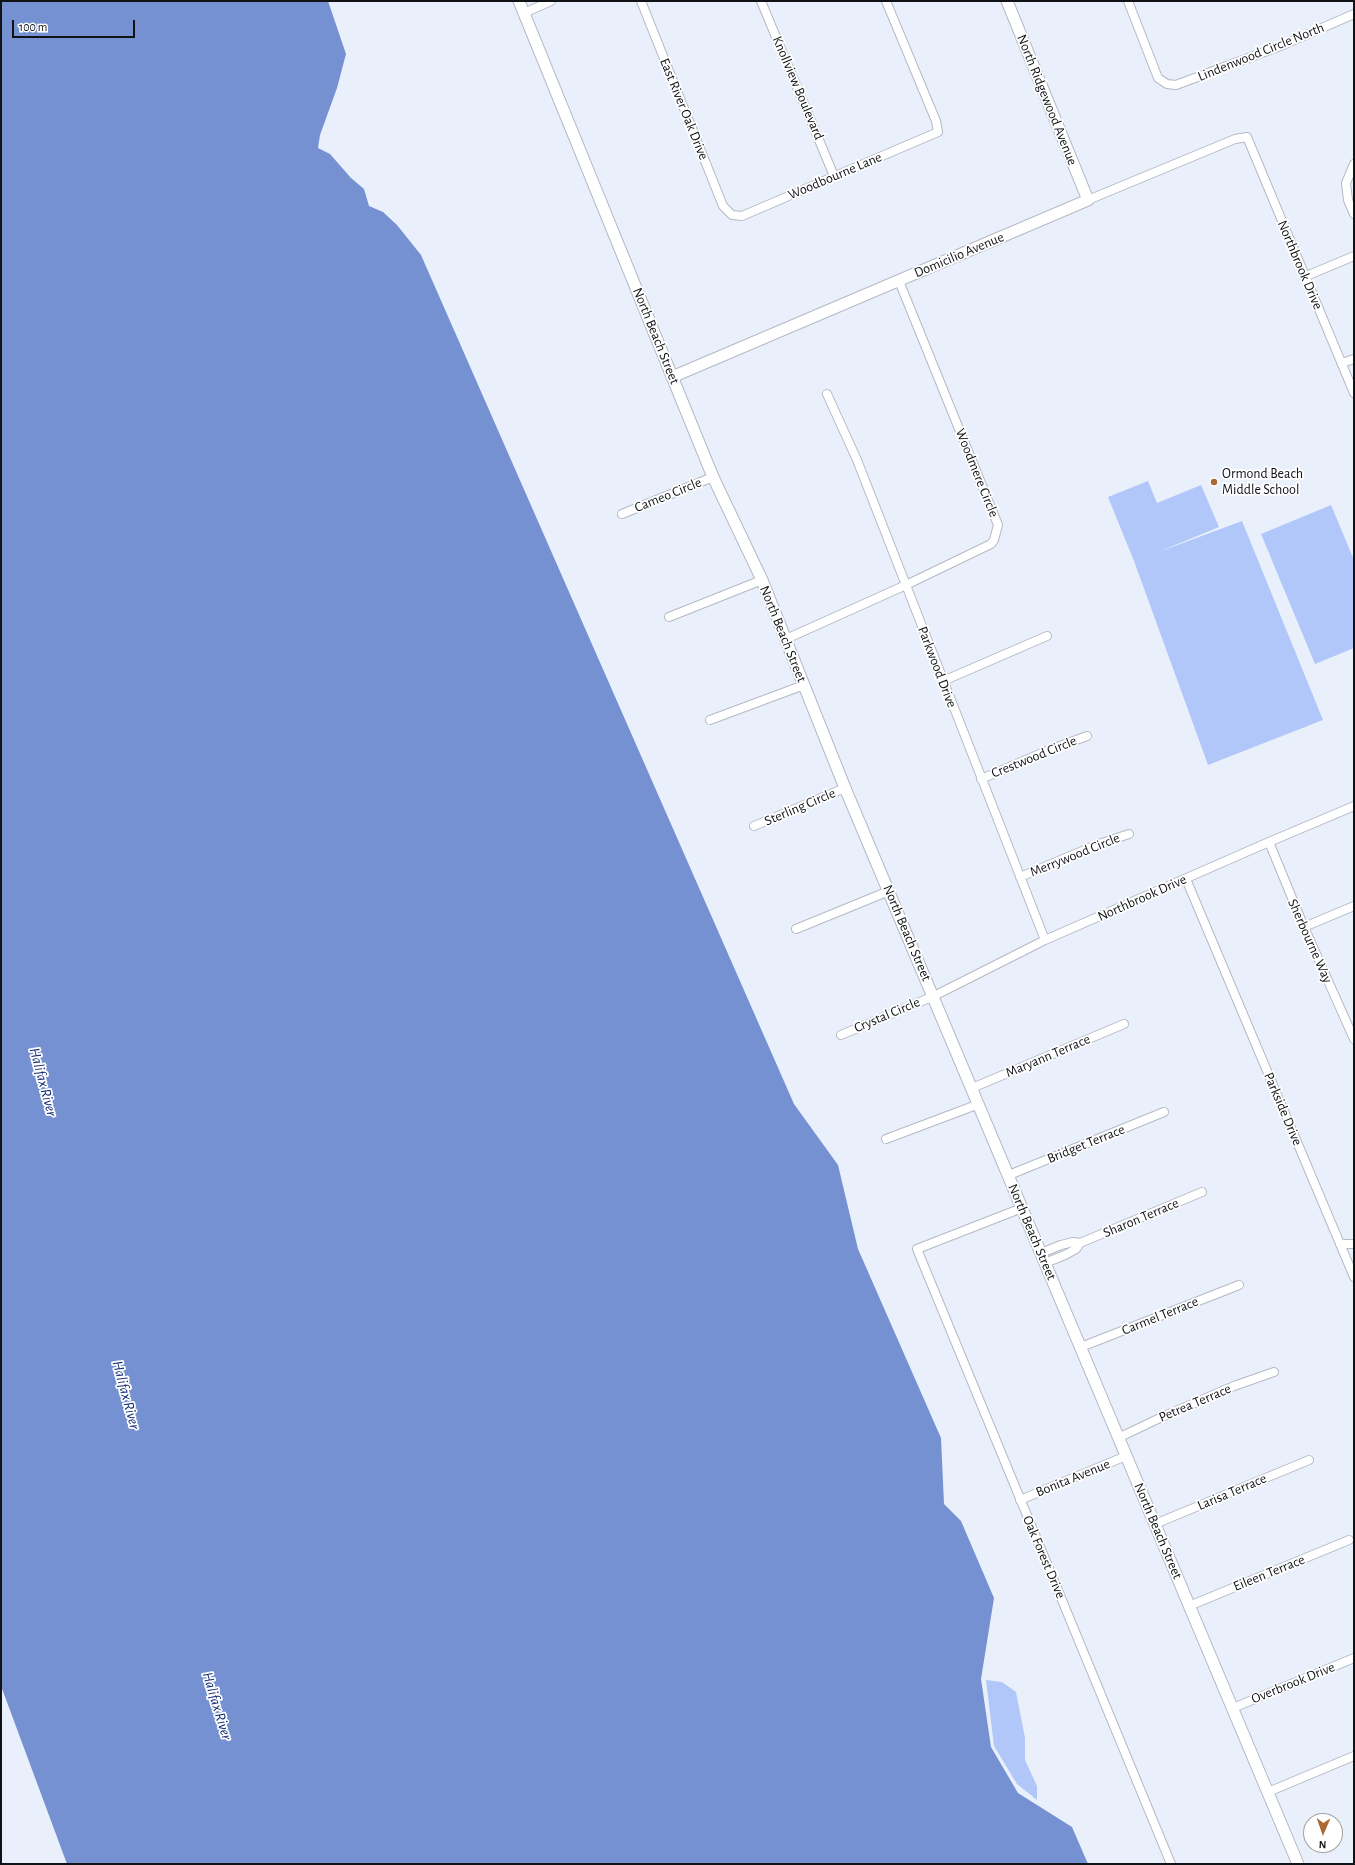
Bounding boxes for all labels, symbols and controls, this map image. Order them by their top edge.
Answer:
scale bar [14,12,137,38]
street label: Lindenwood Circle North [1195,19,1327,85]
text: 100 m [19,21,47,33]
street label: North Ridgewood Avenue [1013,32,1081,168]
street label: Knollview Boulevard [769,34,827,142]
street label: East River Oak Drive [656,56,712,162]
street label: Woodbourne Lane [786,149,884,203]
street label: Northbrook Drive [1274,218,1326,312]
street label: Domicilio Avenue [912,229,1006,281]
street label: North Beach Street [629,285,683,387]
street label: Woodmere Circle [952,426,1002,520]
place label: Ormond Beach Middle School [1222,466,1303,498]
street label: Cameo Circle [632,474,704,516]
marker: Ormond Beach Middle School [1209,477,1219,487]
street label: North Beach Street [756,583,810,685]
street label: Parkwood Drive [914,624,960,710]
street label: Crestwood Circle [989,732,1079,782]
street label: Sterling Circle [762,785,838,829]
street label: Merrywood Circle [1028,829,1122,881]
street label: Northbrook Drive [1095,871,1189,925]
street label: North Beach Street [879,882,935,984]
street label: Sherbourne Way [1284,896,1336,986]
street label: Crystal Circle [851,994,923,1036]
street label: Maryann Terrace [1003,1031,1093,1081]
water label: Halifax River [25,1046,61,1118]
street label: Parkside Drive [1260,1070,1306,1148]
street label: Bridget Terrace [1045,1121,1127,1167]
street label: North Beach Street [1004,1181,1060,1283]
street label: Sharon Terrace [1101,1195,1181,1241]
street label: Carmel Terrace [1119,1293,1201,1339]
water label: Halifax River [108,1359,144,1431]
street label: Petrea Terrace [1156,1380,1234,1426]
street label: Bonita Avenue [1033,1455,1113,1501]
street label: Larisa Terrace [1195,1470,1269,1514]
street label: North Beach Street [1130,1480,1186,1582]
street label: Oak Forest Drive [1019,1513,1069,1601]
street label: Eileen Terrace [1231,1551,1307,1595]
street label: Overbrook Drive [1249,1659,1337,1707]
water label: Halifax River [198,1670,236,1742]
north arrow [1303,1813,1343,1853]
text: N [1319,1839,1327,1850]

